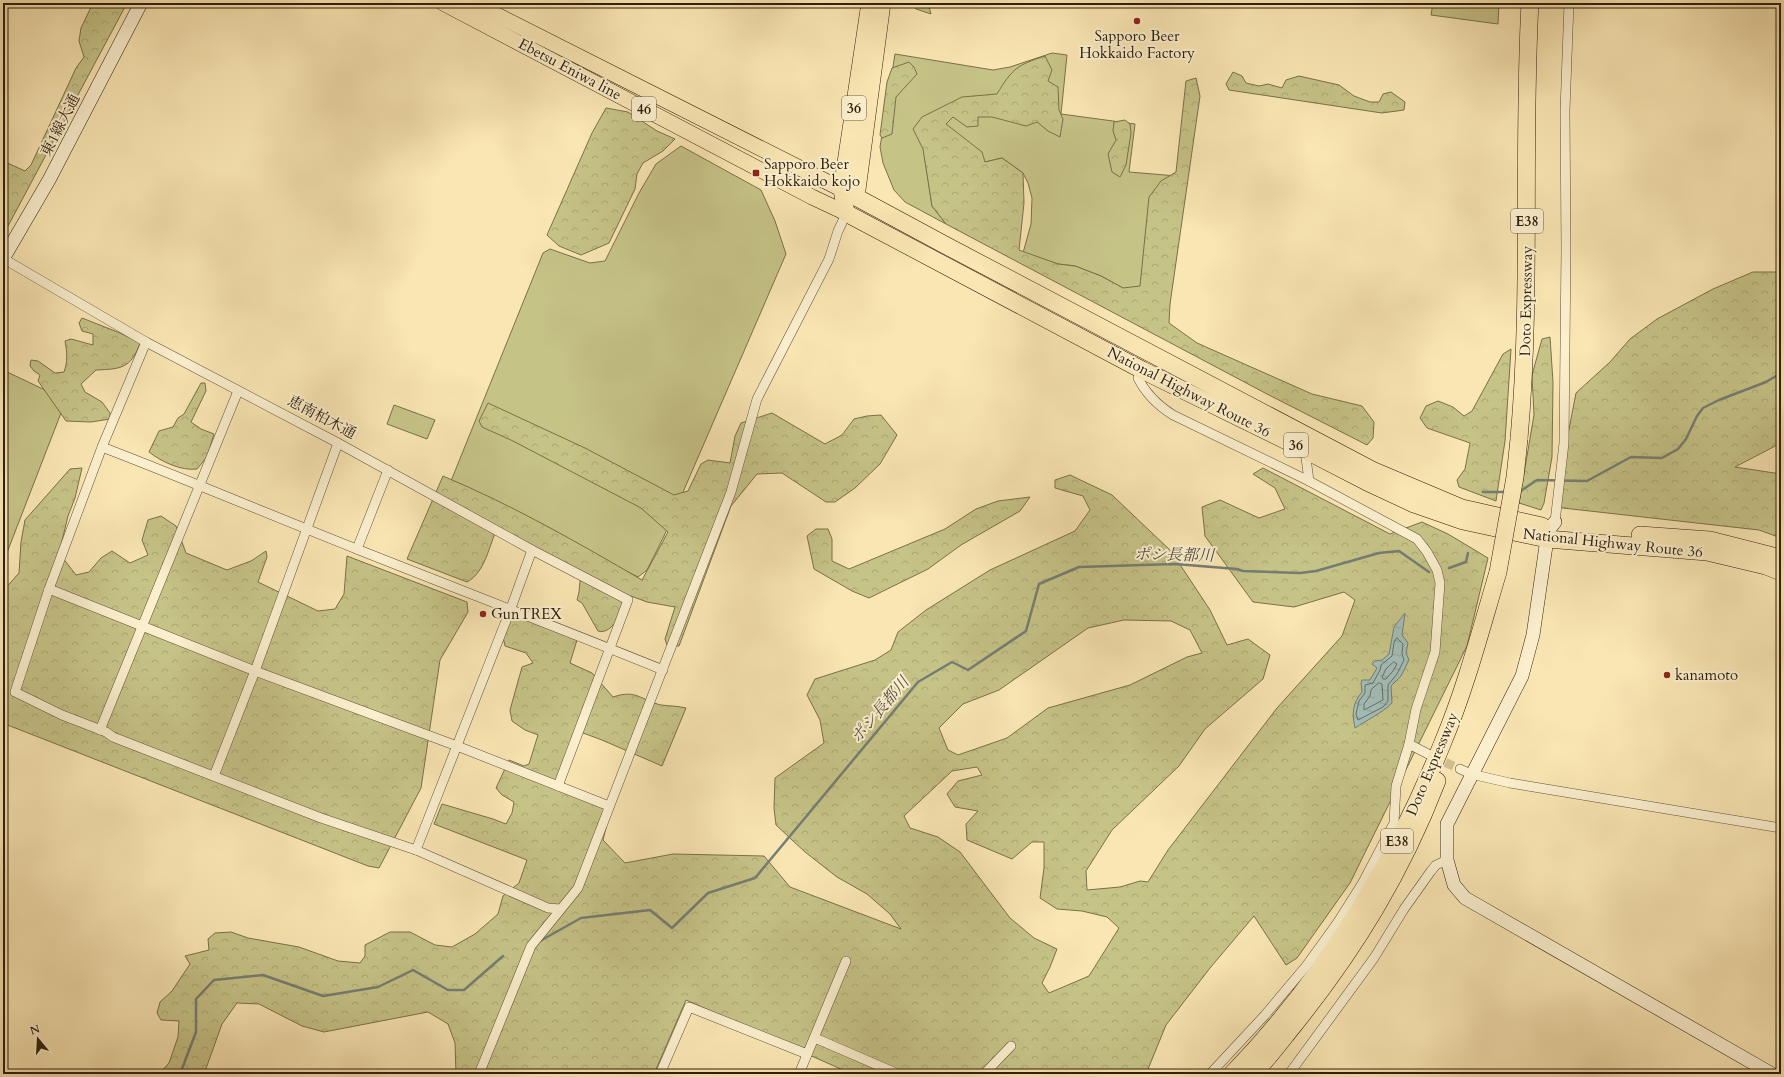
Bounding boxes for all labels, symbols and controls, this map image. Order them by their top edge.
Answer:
marker: Sapporo Beer Hokkaido Factory [1132,16,1142,26]
place label: Sapporo Beer Hokkaido Factory [1079,26,1195,63]
street label: Ebetsu Eniwa line [515,33,625,105]
street label: 東1線大通 [36,90,84,160]
road number: 36 [842,96,866,120]
road number: 46 [632,97,656,121]
place label: Sapporo Beer Hokkaido kojo [764,154,860,191]
marker: Sapporo Beer Hokkaido kojo [751,168,761,178]
road number: E38 [1511,209,1543,233]
street label: Doto Expressway [1515,245,1537,356]
street label: National Highway Route 36 [1104,342,1274,442]
street label: 恵南柏木通 [284,391,360,443]
road number: 36 [1284,433,1308,457]
street label: National Highway Route 36 [1522,524,1704,562]
water label: ポシ長都川 [1134,543,1216,567]
place label: GunTREX [491,604,562,624]
marker: GunTREX [478,609,488,619]
place label: kanamoto [1675,665,1738,685]
marker: kanamoto [1662,670,1672,680]
water label: ポシ長都川 [846,671,915,748]
street label: Doto Expressway [1401,709,1463,819]
road number: E38 [1381,829,1413,853]
north arrow [18,1019,58,1059]
text: N [28,1021,42,1039]

